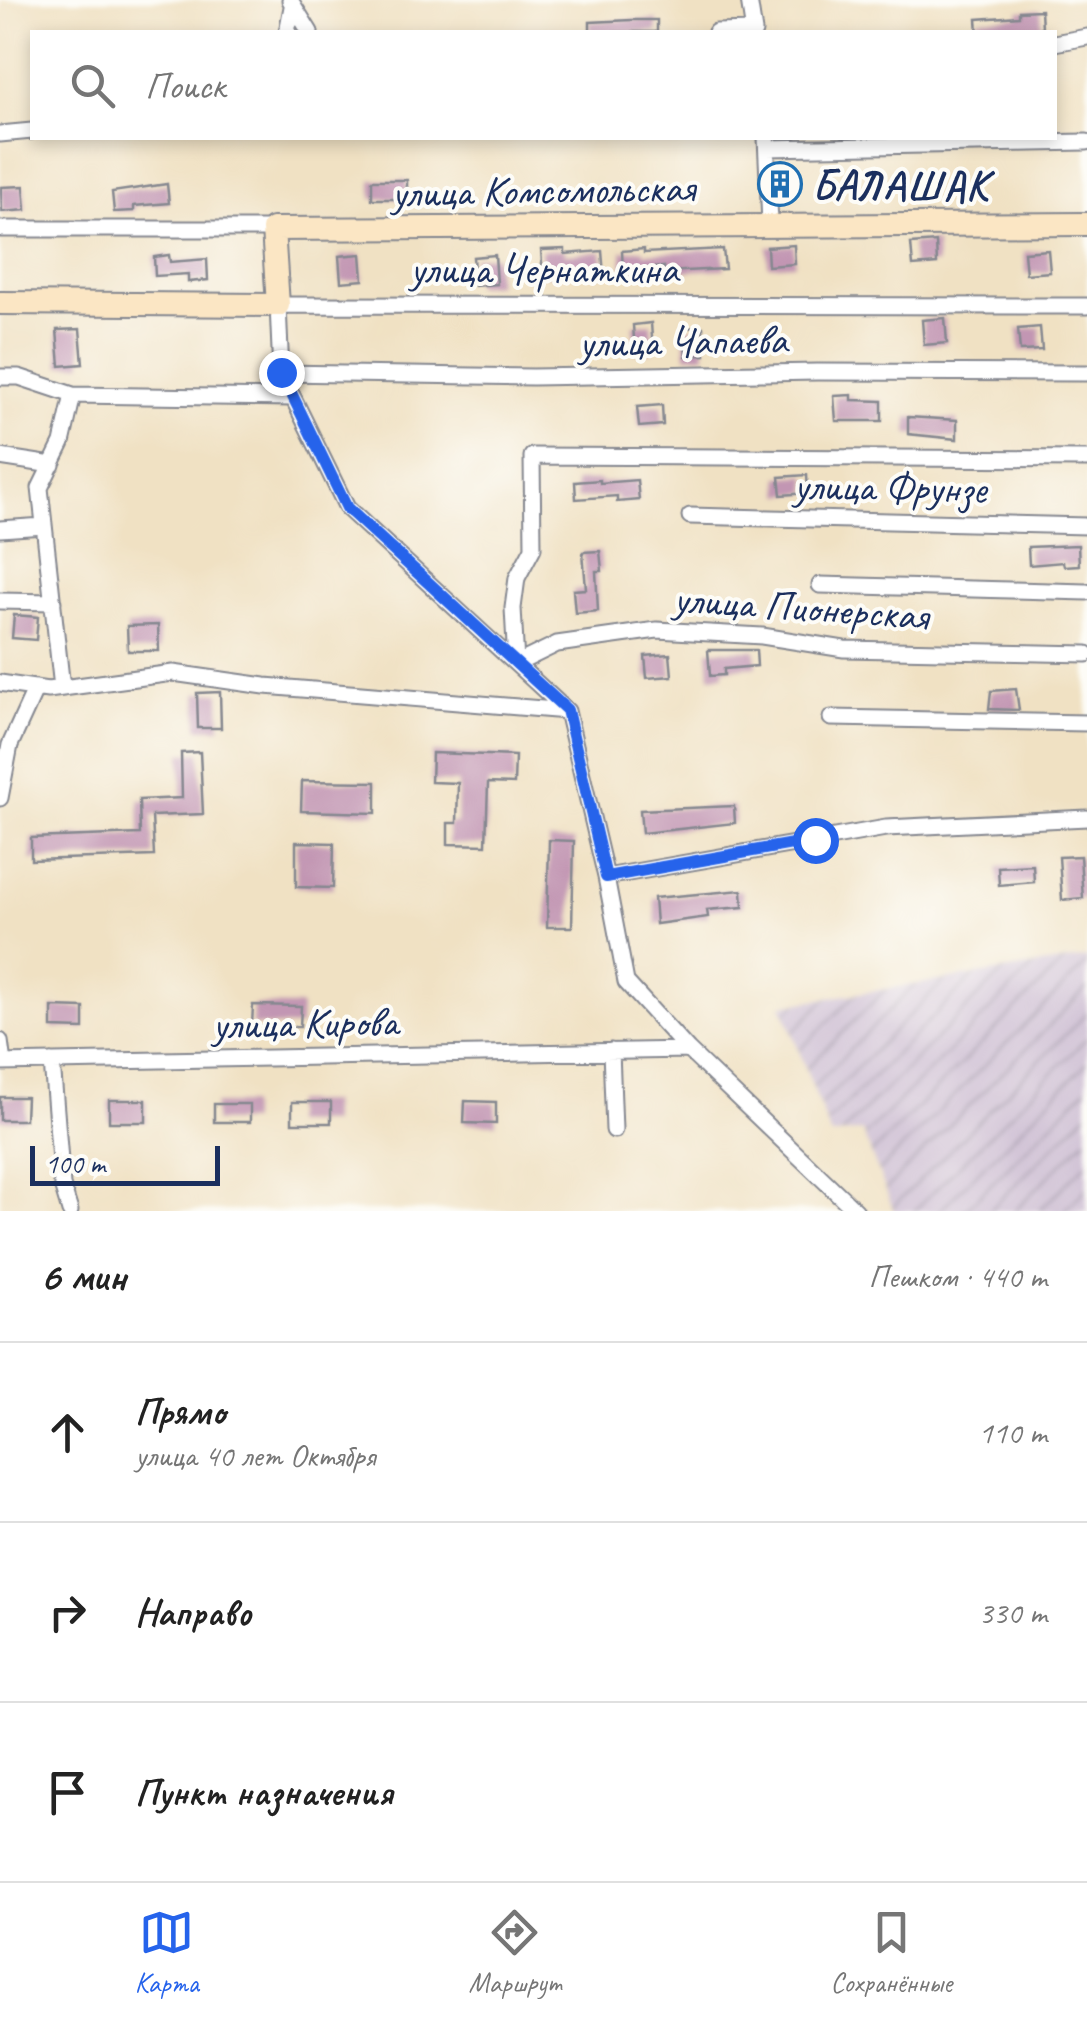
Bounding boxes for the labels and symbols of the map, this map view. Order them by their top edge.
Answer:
place label: БАЛАШАК [812,159,996,212]
street label: улица Комсомольская [388,161,698,220]
building icon: БАЛАШАК [757,161,803,207]
street label: улица Чернаткина [407,243,681,296]
street label: улица Чапаева [575,313,790,370]
route end [259,350,305,396]
street label: улица Фрунзе [790,459,989,516]
street label: улица Пионерская [669,572,933,643]
route start [793,818,839,864]
street label: улица Кирова [209,995,402,1052]
scale bar [30,1141,220,1186]

